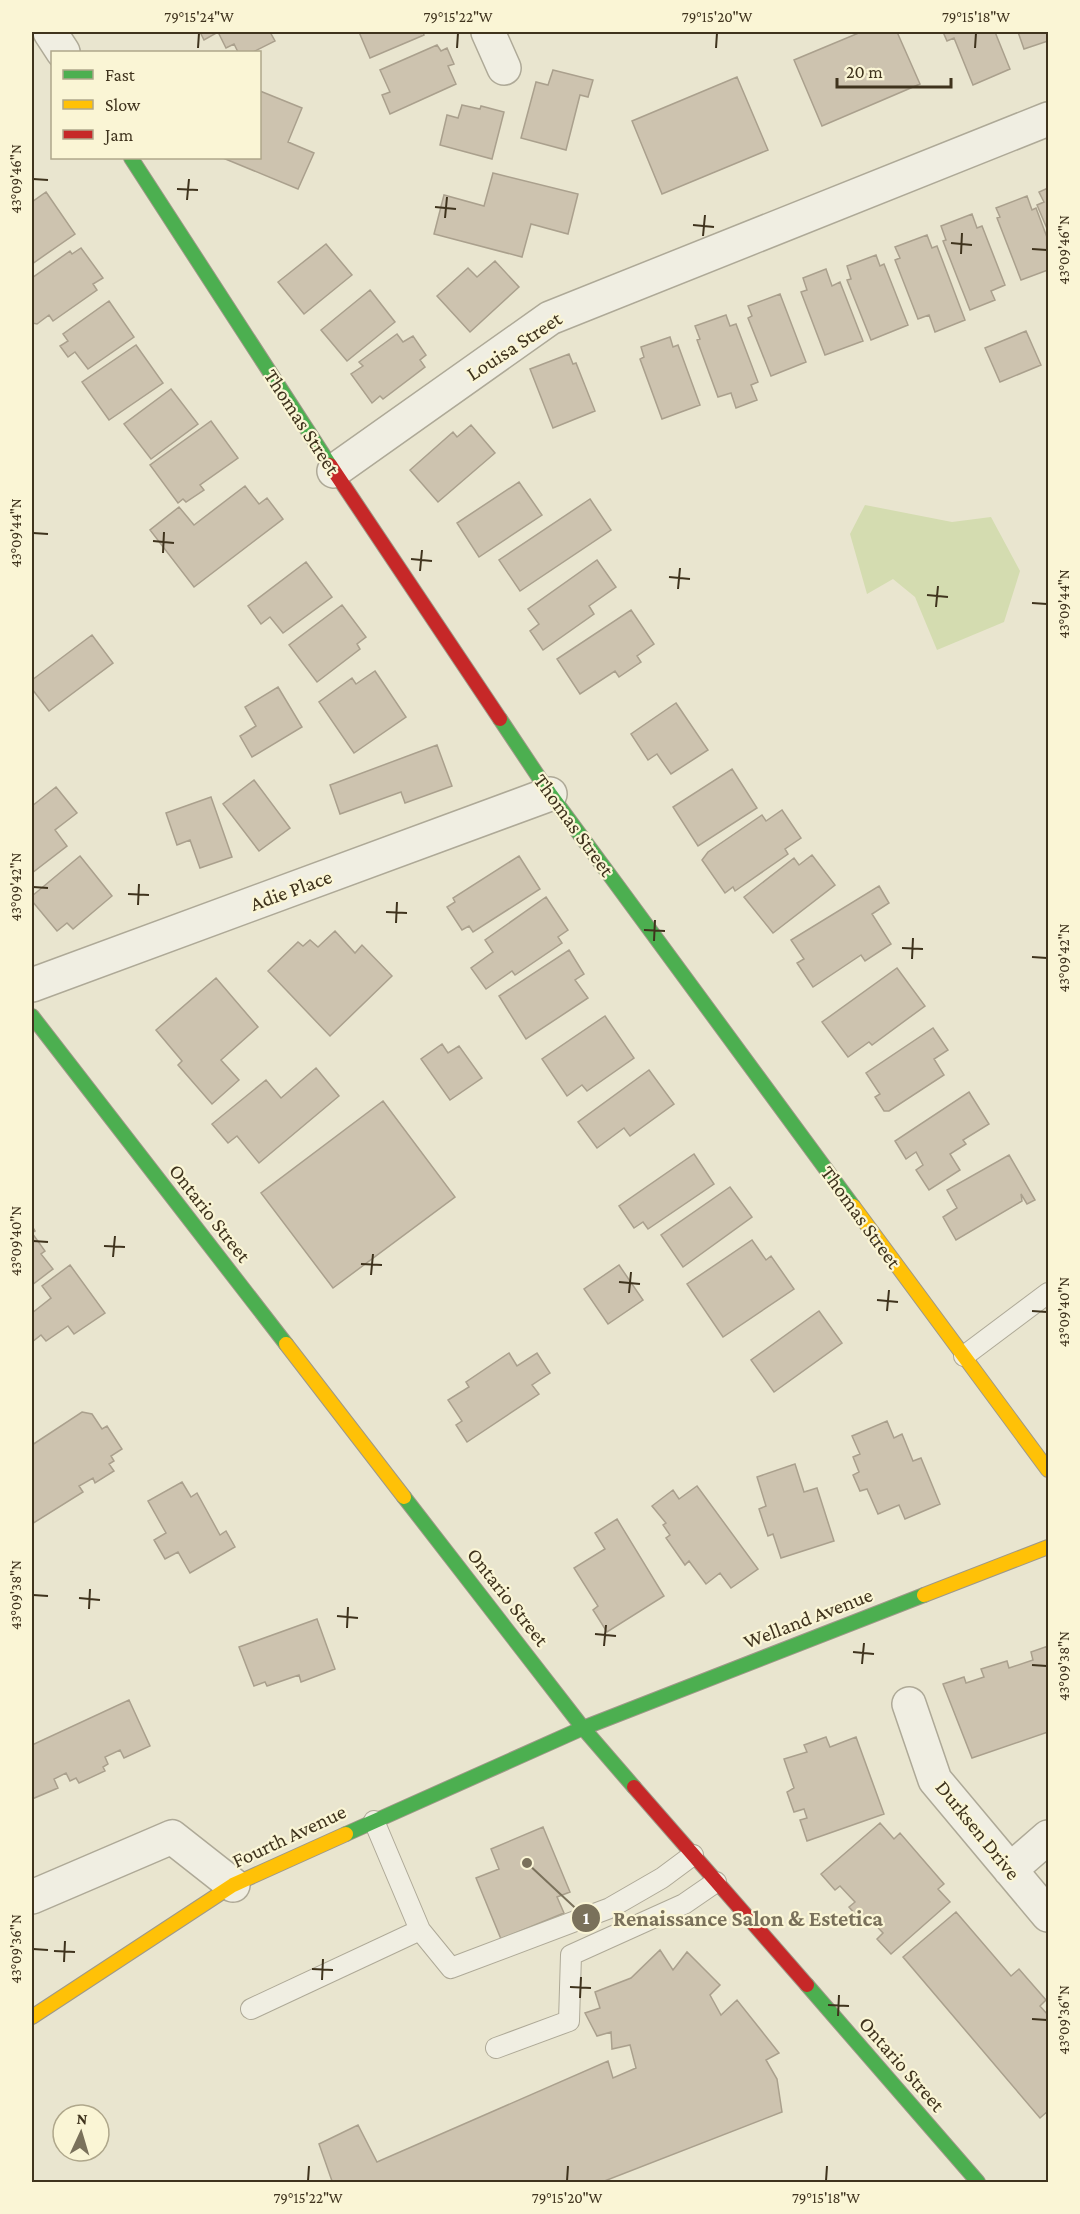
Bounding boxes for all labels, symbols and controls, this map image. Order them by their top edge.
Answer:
text: 79°15'24"W [164,9,234,25]
text: 79°15'22"W [423,9,493,25]
text: 79°15'20"W [682,9,752,25]
text: 79°15'18"W [942,9,1010,25]
legend [51,51,261,159]
scale bar [837,51,951,89]
text: 20 m [846,62,883,82]
text: Fast [105,65,136,85]
text: Slow [105,95,141,115]
text: Jam [103,125,134,145]
text: 43°09'46"N [8,144,24,214]
text: 43°09'46"N [1056,215,1072,285]
street label: Louisa Street [462,306,567,386]
street label: Thomas Street [259,365,346,480]
text: 43°09'44"N [8,498,24,568]
text: 43°09'44"N [1056,569,1072,639]
street label: Thomas Street [529,769,620,882]
text: 43°09'42"N [8,852,24,921]
street label: Adie Place [247,864,335,916]
text: 43°09'42"N [1056,923,1072,992]
street label: Ontario Street [164,1159,257,1268]
street label: Thomas Street [816,1161,907,1274]
text: 43°09'40"N [8,1206,24,1276]
text: 43°09'40"N [1056,1277,1072,1347]
street label: Ontario Street [462,1543,555,1652]
text: 43°09'38"N [8,1560,24,1630]
street label: Welland Avenue [740,1582,876,1654]
text: 43°09'38"N [1056,1631,1072,1701]
street label: Durksen Drive [931,1776,1025,1884]
street label: Fourth Avenue [228,1799,350,1873]
callout: Renaissance Salon & Estetica [571,1898,895,1938]
text: Renaissance Salon & Estetica [613,1906,883,1931]
text: 1 [583,1908,590,1928]
text: 43°09'36"N [8,1914,24,1984]
text: 43°09'36"N [1056,1985,1072,2055]
street label: Ontario Street [854,2011,951,2117]
north arrow [51,2103,111,2163]
text: N [76,2110,88,2127]
text: 79°15'22"W [273,2190,343,2206]
text: 79°15'20"W [532,2190,602,2206]
text: 79°15'18"W [792,2190,860,2206]

